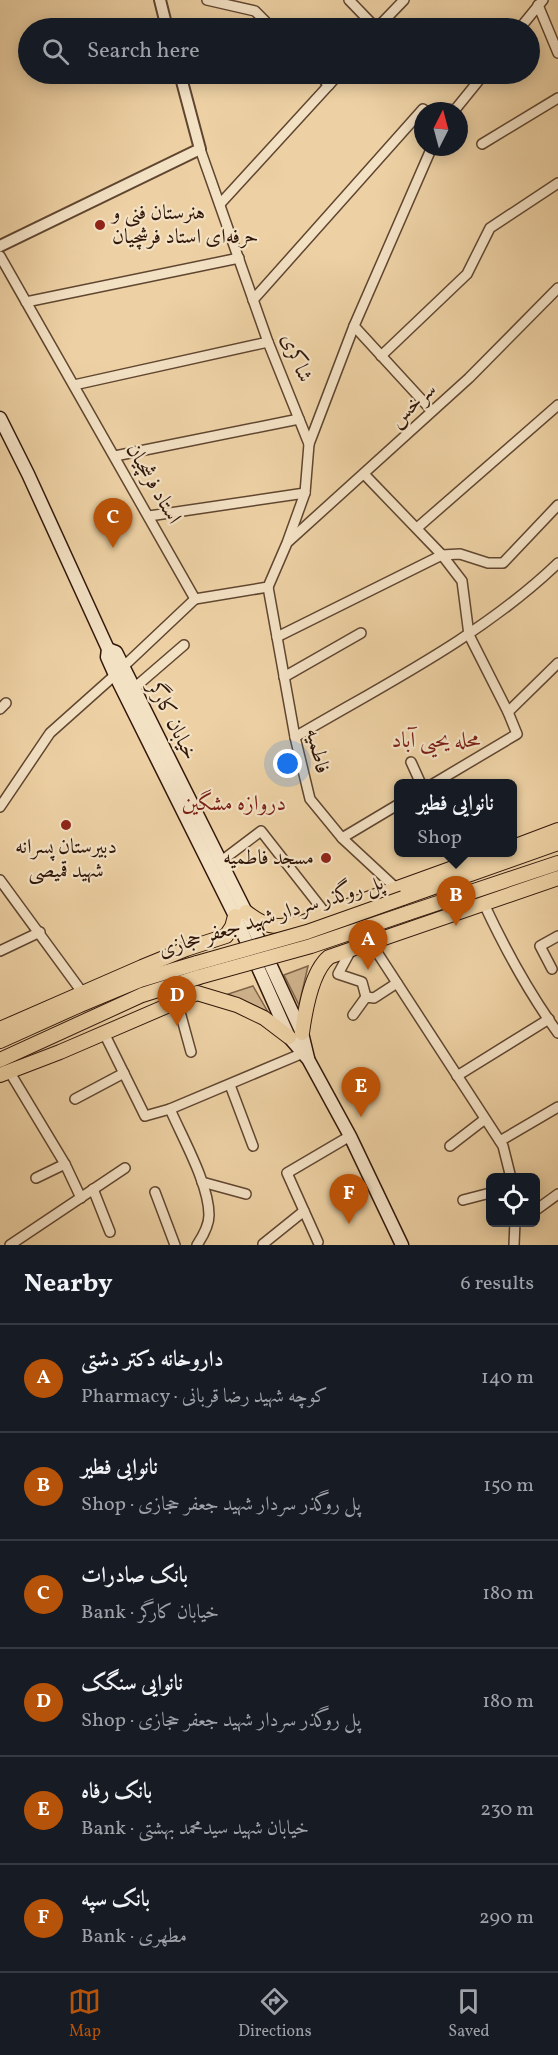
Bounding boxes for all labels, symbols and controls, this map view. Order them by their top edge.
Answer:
search box [18,18,540,84]
icon: search [39,35,72,68]
text: Search here [87,36,200,67]
north arrow [414,102,468,156]
place label: هنرستان فنی و حرفه‌ای استاد فرشچیان [110,199,258,252]
marker: هنرستان فنی و حرفه‌ای استاد فرشچیان [93,218,107,232]
street label: شاکری [273,329,319,387]
street label: سرخس [383,376,443,434]
street label: استاد فرشچیان [118,438,188,530]
pin: C [94,498,132,548]
street label: خیابان کارگر [139,674,205,765]
street label: فاطمیه [298,725,336,777]
district label: محله یحیی آباد [391,726,481,758]
your location [273,749,302,778]
popup [394,779,517,857]
district label: دروازه مشگین [182,789,286,820]
text: نانوایی فطیر [417,789,494,820]
marker: دبیرستان پسرانه شهید قمیصی [59,818,73,832]
text: Shop [417,824,462,852]
place label: دبیرستان پسرانه شهید قمیصی [15,833,117,886]
place label: مسجد فاطمیه [223,844,314,873]
marker: مسجد فاطمیه [319,851,333,865]
street label: پل روگذر سردار شهید جعفر حجازی [154,867,388,965]
pin: B [436,876,476,926]
pin: A [348,920,388,970]
pin: D [158,976,196,1026]
pin: E [342,1068,380,1117]
map controls [486,1173,540,1227]
button: locate [486,1173,540,1227]
pin: F [330,1174,368,1224]
text: Nearby [24,1266,113,1302]
text: 6 results [461,1270,534,1298]
text: داروخانه دکتر دشتی [81,1345,224,1376]
text: A [36,1364,51,1392]
text: 140 m [481,1364,534,1392]
text: Pharmacy · کوچه شهید رضا قربانی [81,1383,328,1411]
text: نانوایی فطیر [81,1453,158,1484]
text: B [37,1472,50,1500]
text: 150 m [483,1472,534,1500]
text: Shop · پل روگذر سردار شهید جعفر حجازی [81,1491,361,1519]
text: بانک صادرات [81,1561,188,1592]
text: C [37,1580,50,1608]
text: 180 m [482,1580,534,1608]
text: Bank · خیابان کارگر [81,1599,219,1627]
text: نانوایی سنگک [81,1669,183,1700]
text: D [36,1688,51,1716]
text: 180 m [482,1688,534,1716]
text: Shop · پل روگذر سردار شهید جعفر حجازی [81,1707,361,1735]
text: بانک رفاه [81,1777,152,1808]
text: E [37,1796,50,1824]
text: 230 m [480,1796,534,1824]
text: Bank · خیابان شهید سیدمحمد بهشتی [81,1815,309,1843]
text: بانک سپه [81,1885,150,1916]
text: F [38,1904,49,1932]
text: 290 m [479,1904,534,1932]
text: Bank · مطهری [81,1923,187,1951]
tab: Map [68,1985,101,2043]
tab: Directions [238,1985,312,2043]
tab: Saved [448,1985,490,2043]

